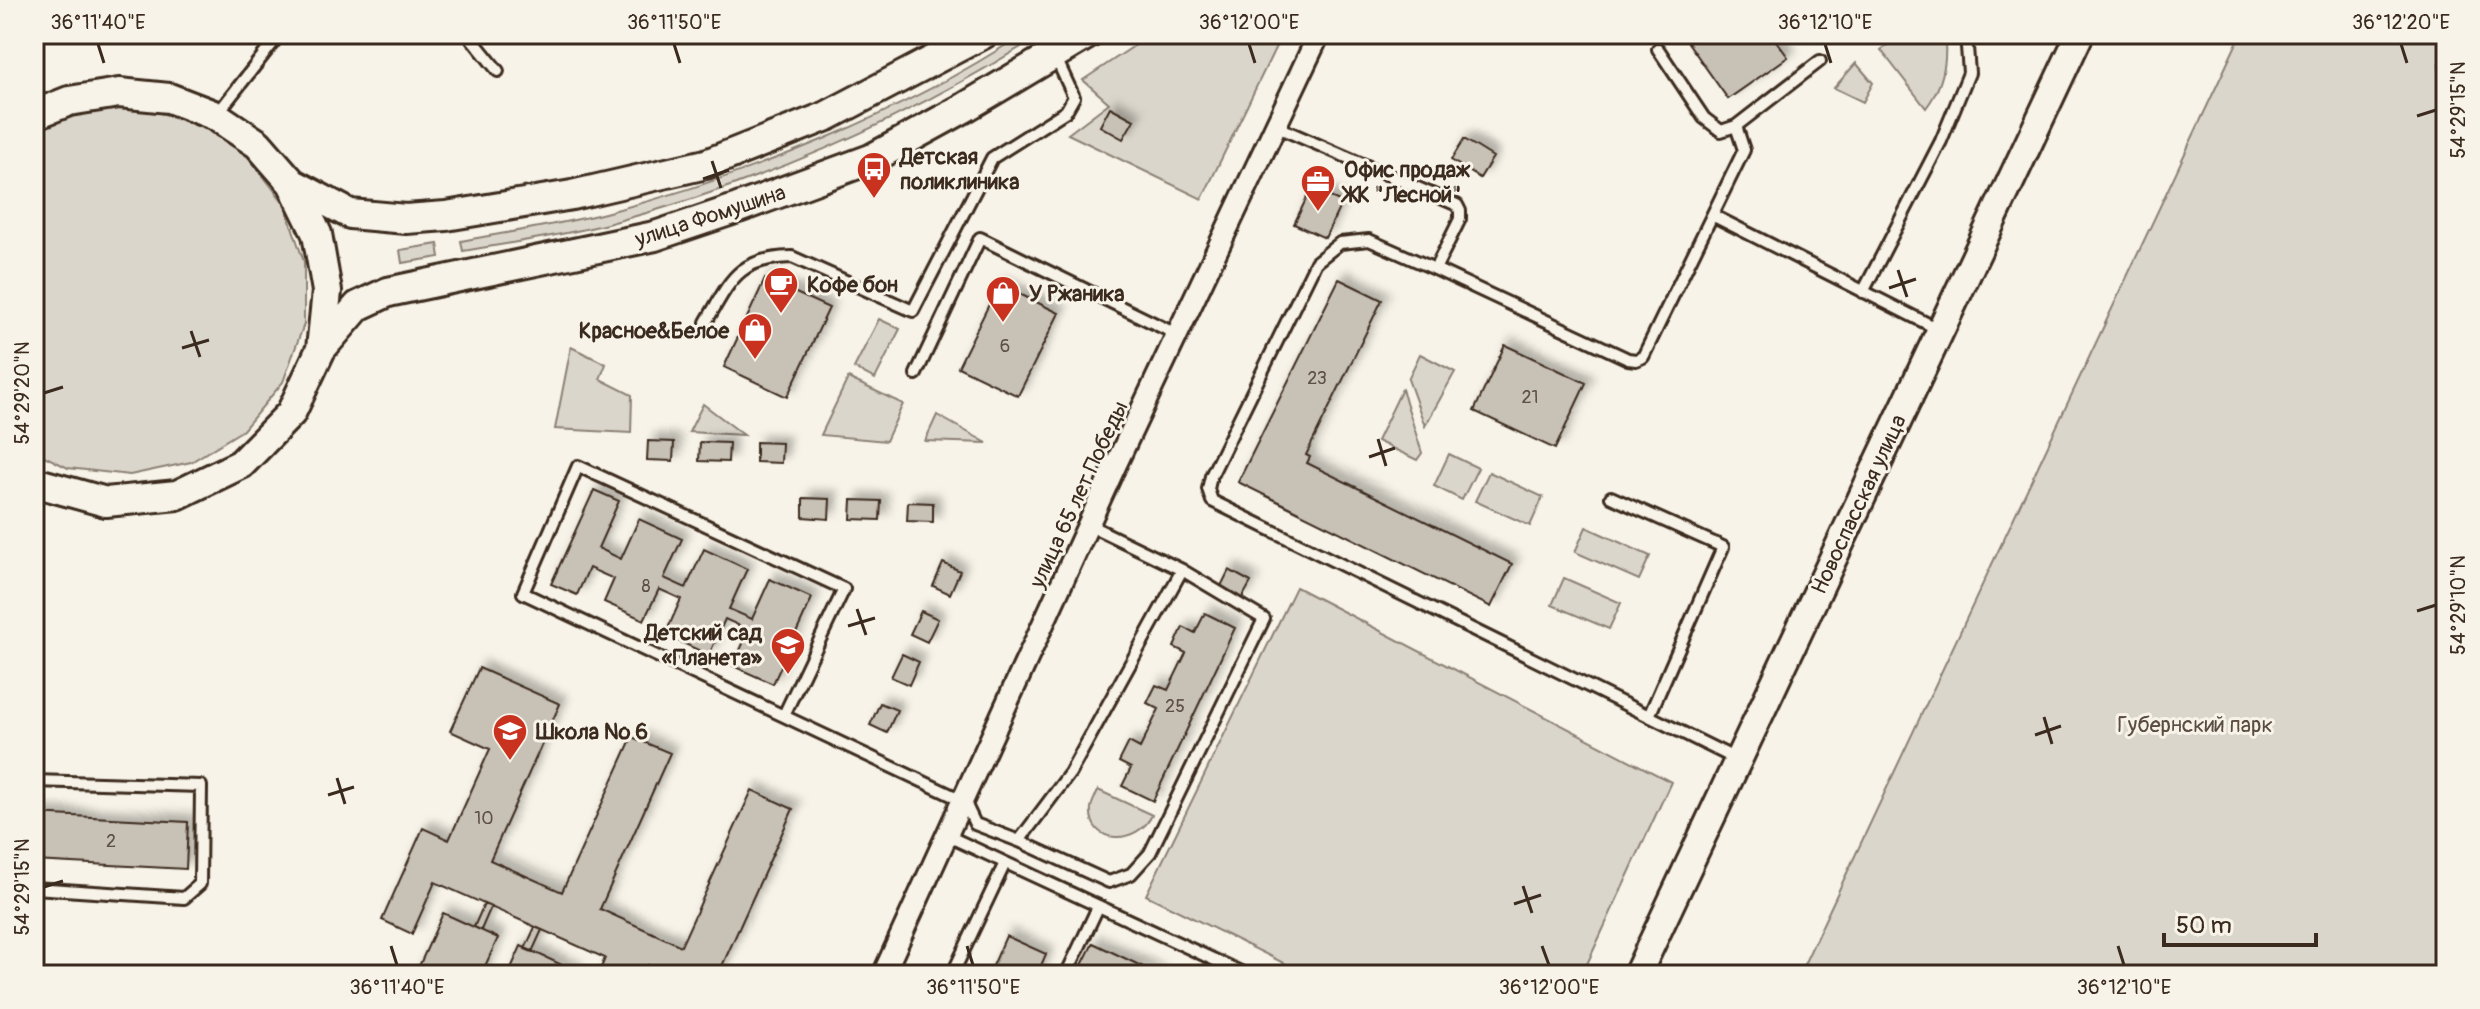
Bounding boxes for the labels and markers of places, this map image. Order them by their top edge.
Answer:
place label: Детская поликлиника [898,143,1019,196]
bus stop icon: Детская поликлиника [855,150,893,200]
place label: Офис продаж ЖК "Лесной" [1340,156,1471,209]
office icon: Офис продаж ЖК "Лесной" [1299,163,1337,213]
cafe icon: Кофе бон [762,265,800,315]
place label: Кофе бон [807,271,898,299]
shop icon: У Ржаника [984,274,1022,324]
place label: У Ржаника [1029,280,1125,308]
shop icon: Красное&Белое [736,311,774,361]
place label: Красное&Белое [579,317,730,345]
place label: Детский сад «Планета» [643,619,763,672]
school or university icon: Детский сад «Планета» [769,626,807,676]
school or university icon: Школа № 6 [491,712,529,762]
place label: Школа № 6 [535,718,648,746]

